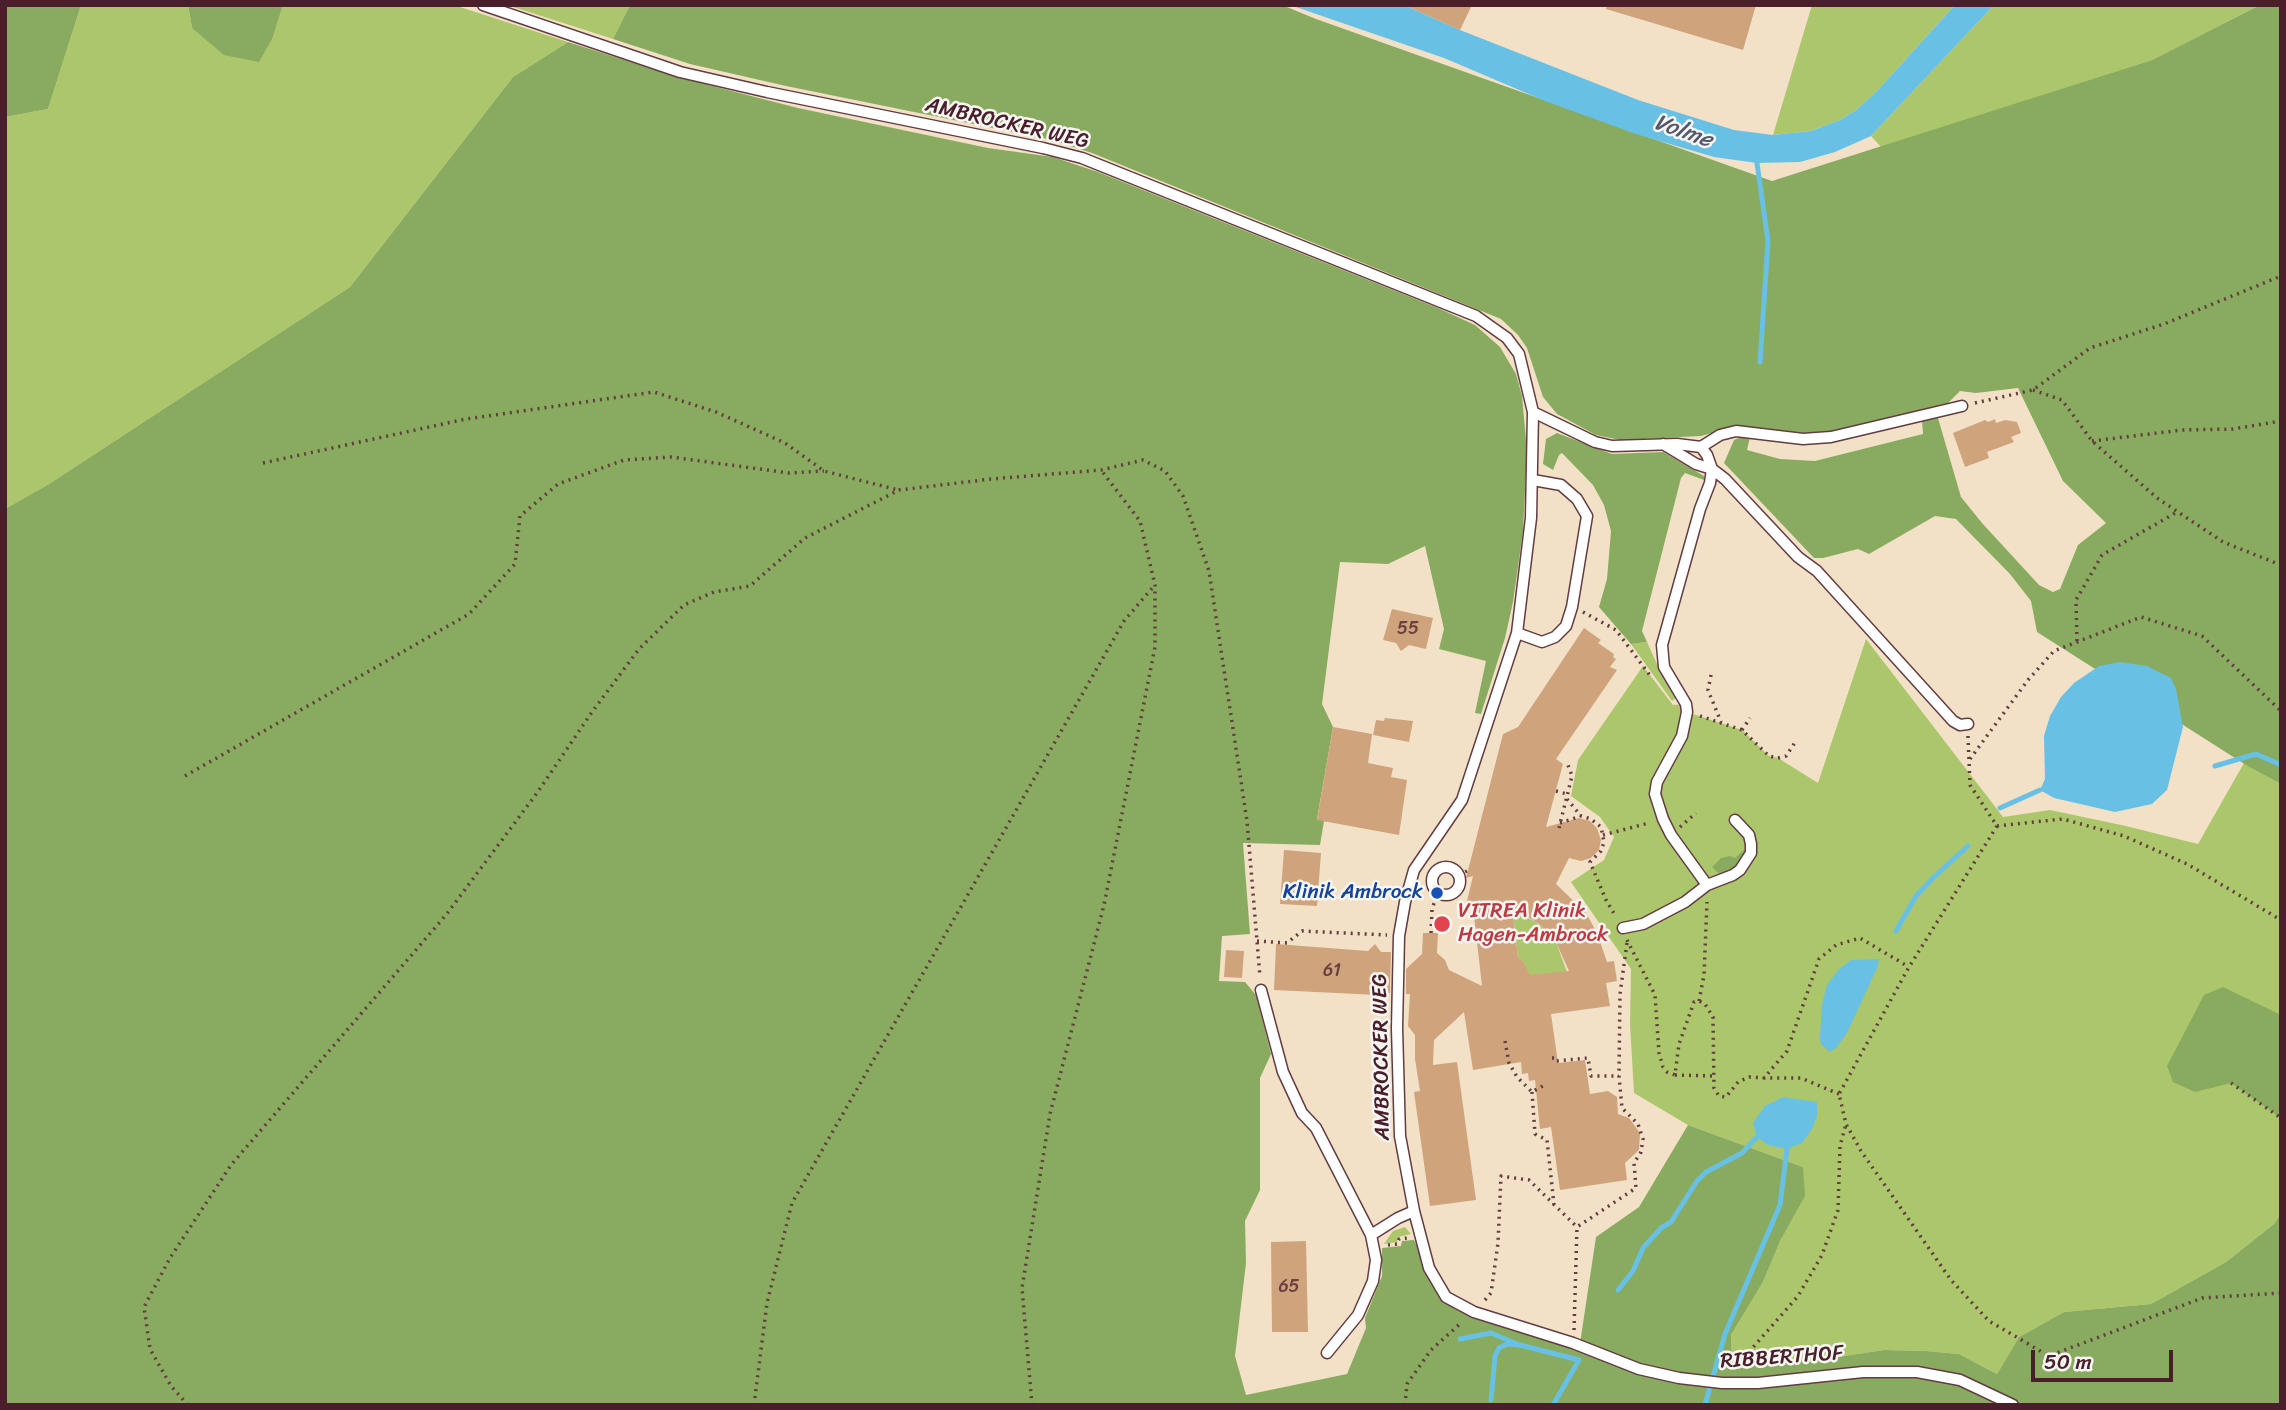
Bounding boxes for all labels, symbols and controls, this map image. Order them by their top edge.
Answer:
street label: AMBROCKER WEG [923,93,1091,155]
water label: Volme [1650,109,1716,155]
house number: 55 [1397,618,1419,640]
place label: Klinik Ambrock [1283,880,1423,906]
marker: Klinik Ambrock [1429,885,1445,901]
place label: VITREA Klinik Hagen-Ambrock [1458,899,1608,949]
marker: VITREA Klinik Hagen-Ambrock [1432,914,1452,934]
house number: 61 [1323,960,1341,982]
street label: AMBROCKER WEG [1368,973,1396,1141]
house number: 65 [1278,1276,1300,1298]
scale bar [2034,1336,2176,1380]
street label: RIBBERTHOF [1720,1341,1844,1375]
text: 50 m [2044,1343,2092,1381]

